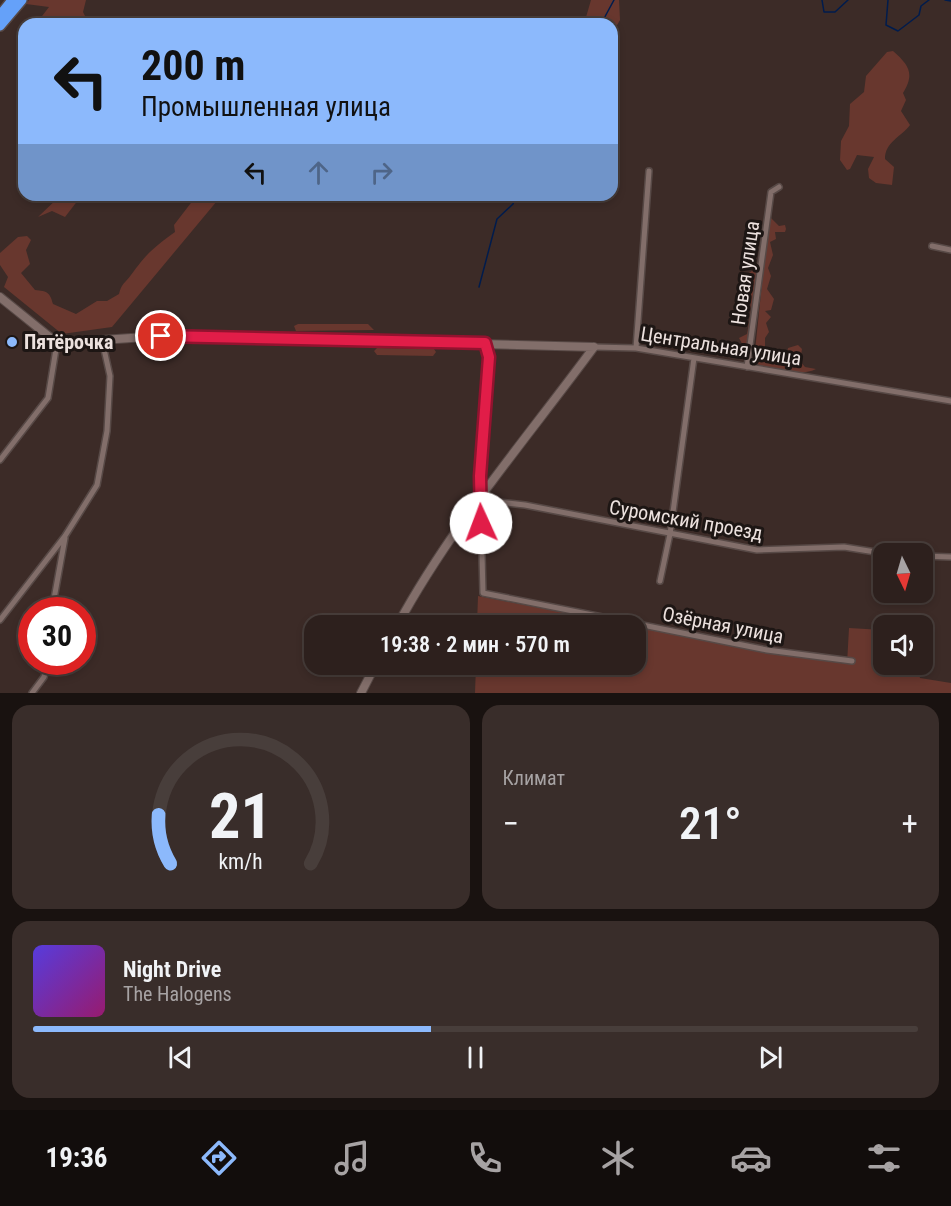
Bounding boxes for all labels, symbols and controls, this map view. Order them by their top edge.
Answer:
text: 200 m [141,41,246,90]
icon: left [42,42,120,120]
text: Промышленная улица [141,91,391,123]
icon: left [239,156,272,189]
icon: ahead [302,156,335,189]
icon: right [365,156,398,189]
street label: Новая улица [726,219,764,327]
pin [135,310,186,361]
icon: arrive [144,319,177,352]
street label: Центральная улица [639,321,803,371]
place label: Пятёрочка [24,330,113,354]
marker: Пятёрочка [5,335,19,349]
position arrow [449,491,513,555]
street label: Суромский проезд [607,495,765,545]
north arrow [873,543,933,603]
map controls [873,543,933,675]
speed limit sign: 30 [18,597,96,675]
street label: Озёрная улица [661,602,785,648]
button: sound [873,615,933,675]
text: 19:38 · 2 мин · 570 m [380,632,570,657]
text: Климат [503,766,565,790]
text: 21 [209,780,272,853]
text: 21° [679,797,742,850]
text: − [503,804,519,843]
text: + [902,804,918,843]
text: km/h [219,849,263,874]
text: Night Drive [123,957,221,982]
text: The Halogens [123,982,232,1006]
icon: previous [164,1041,197,1074]
icon: pause [459,1041,492,1074]
icon: next [754,1041,787,1074]
icon: directions [198,1137,240,1179]
icon: music [331,1137,373,1179]
icon: phone [464,1137,506,1179]
icon: climate [597,1137,639,1179]
icon: car [730,1137,772,1179]
icon: filters [863,1137,905,1179]
text: 19:36 [46,1142,107,1174]

